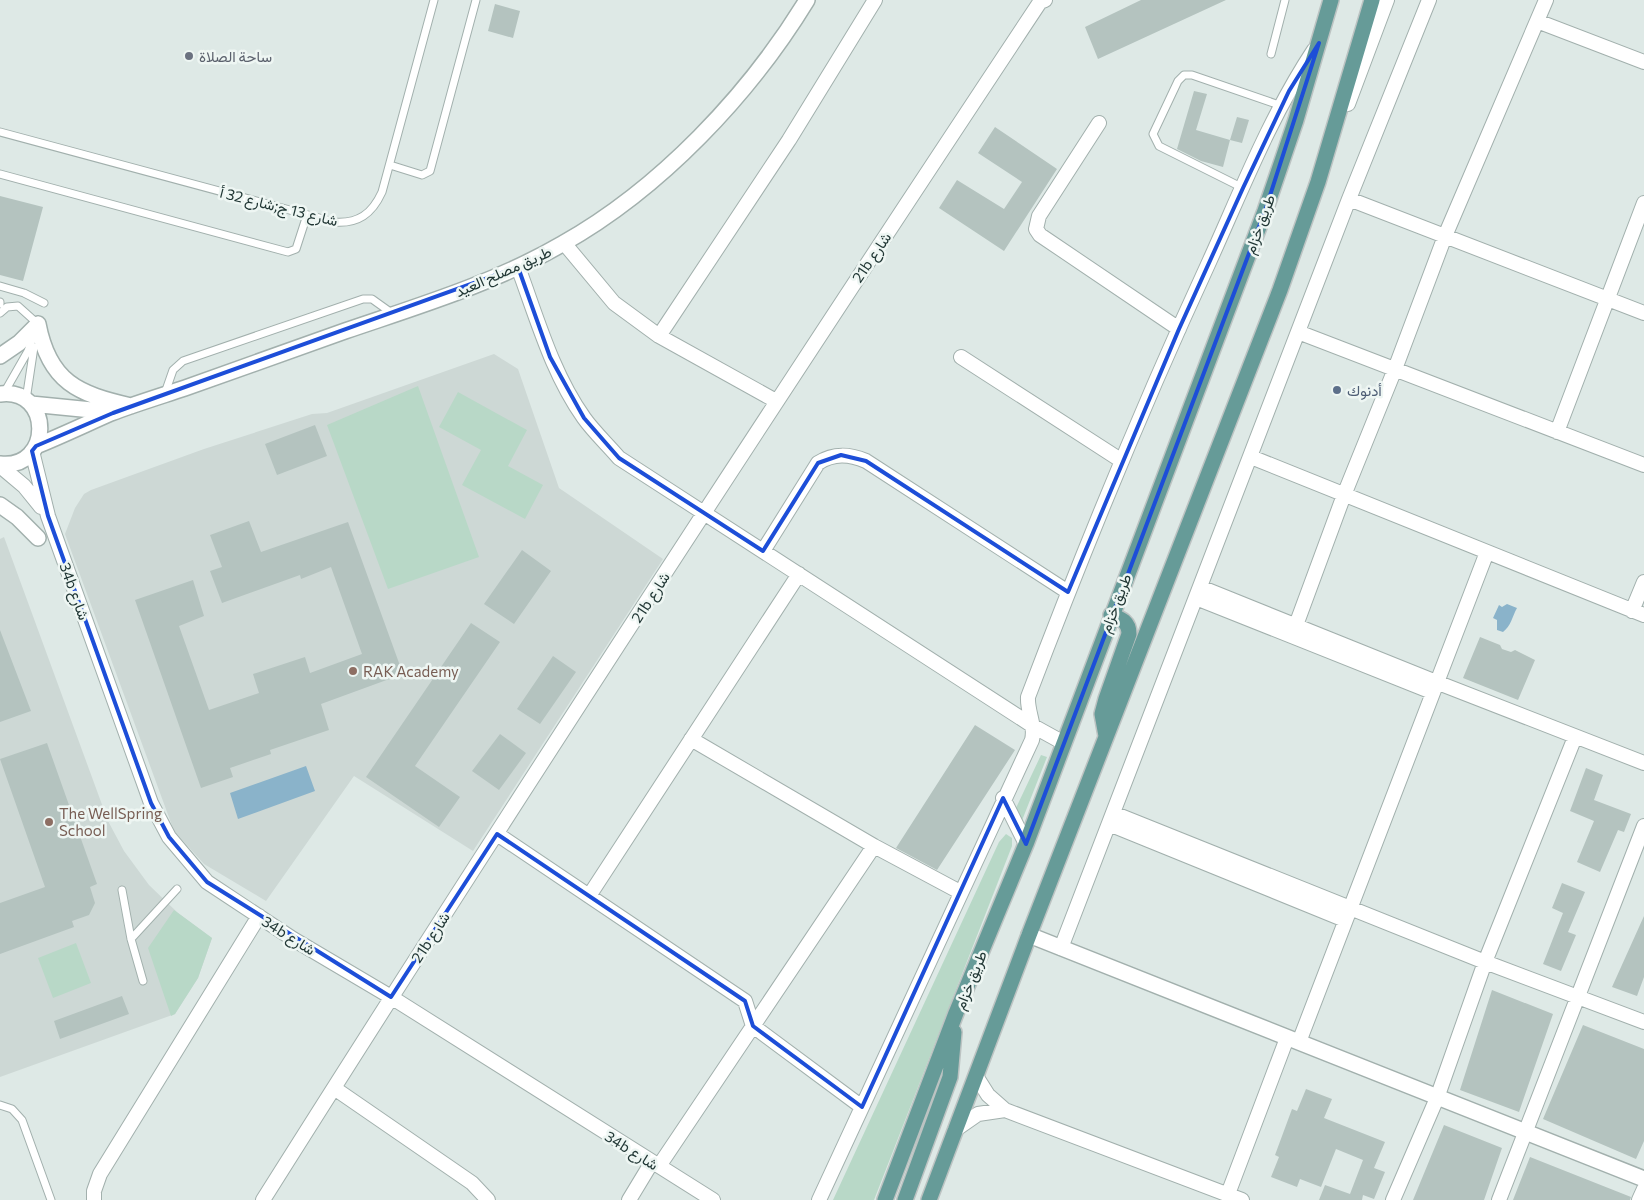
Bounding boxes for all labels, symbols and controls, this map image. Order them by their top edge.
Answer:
place label: ساحة الصلاة [199,47,272,65]
marker: ساحة الصلاة [183,50,195,62]
street label: شارع 13 ج;شارع 32 أ [218,183,340,232]
street label: طريق خزام [1240,192,1280,257]
street label: 21b شارع [848,228,897,287]
street label: طريق مصلح العيد [452,242,555,303]
place label: أدنوك [1347,381,1382,400]
marker: أدنوك [1331,384,1343,396]
street label: 34b شارع [54,560,94,623]
street label: 21b شارع [627,568,676,627]
street label: طريق خزام [1096,571,1136,636]
place label: RAK Academy [363,662,459,680]
marker: RAK Academy [347,665,359,677]
place label: The WellSpring School [59,804,162,839]
marker: The WellSpring School [43,816,55,828]
street label: 21b شارع [407,908,456,967]
street label: 34b شارع [257,912,319,961]
street label: طريق خزام [950,948,992,1013]
street label: 34b شارع [600,1127,662,1176]

